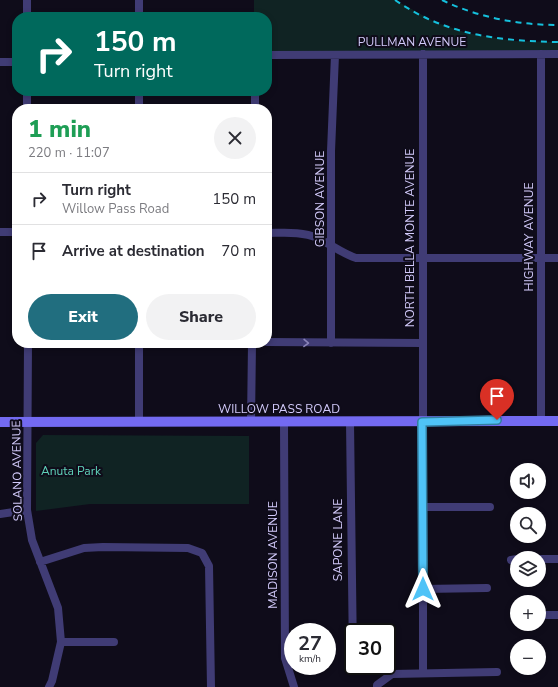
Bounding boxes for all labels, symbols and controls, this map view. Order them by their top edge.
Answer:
text: 150 m [94,23,177,61]
icon: right [28,28,80,80]
street label: PULLMAN AVENUE [358,34,466,50]
text: Turn right [94,59,173,83]
text: 1 min [28,113,91,145]
button: close [214,117,256,159]
text: 220 m · 11:07 [28,144,110,162]
street label: NORTH BELLA MONTE AVENUE [402,149,418,327]
street label: GIBSON AVENUE [312,151,328,247]
text: Turn right [62,180,131,200]
street label: HIGHWAY AVENUE [521,183,537,291]
icon: right [28,188,50,210]
text: 150 m [212,189,256,209]
text: Willow Pass Road [62,200,169,218]
icon: arrive [28,240,50,262]
text: Arrive at destination [62,241,205,261]
text: 70 m [221,241,256,261]
button: Exit [28,294,138,340]
button: Share [146,294,256,340]
one-way arrow [303,339,309,347]
pin [480,379,514,420]
icon: arrive [486,385,508,407]
street label: WILLOW PASS ROAD [218,401,340,417]
street label: SOLANO AVENUE [8,420,26,522]
park label: Anuta Park [41,463,102,479]
map controls [510,463,546,675]
button: sound [510,463,546,499]
street label: SAPONE LANE [330,499,346,581]
street label: MADISON AVENUE [265,501,281,609]
button: search [510,507,546,543]
button: layers [510,551,546,587]
position arrow [402,568,444,610]
button: + [510,595,546,631]
speed limit sign: 30 [344,623,396,675]
text: 27 [298,630,322,657]
button: − [510,639,546,675]
text: km/h [299,652,321,666]

